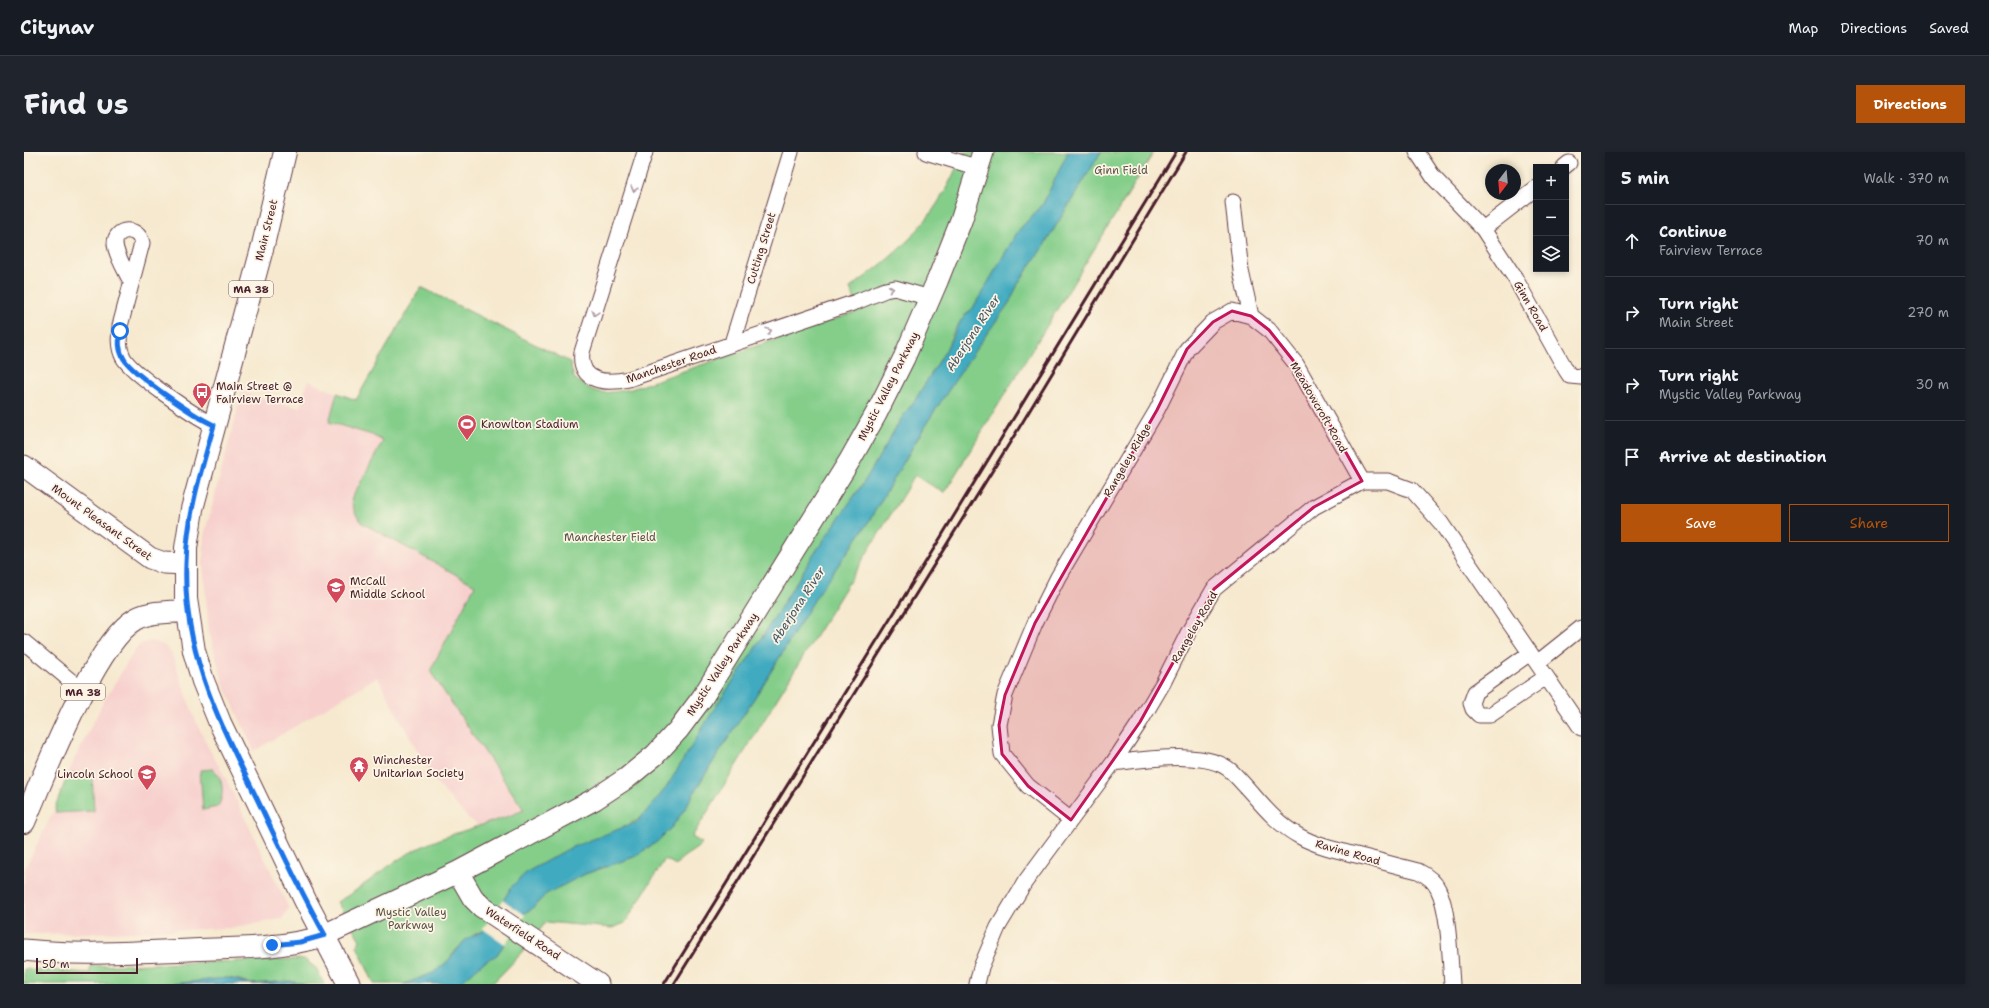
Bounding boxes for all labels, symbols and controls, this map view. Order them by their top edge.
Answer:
text: Citynav [20,15,94,40]
text: Map [1789,19,1819,37]
text: Directions [1841,19,1907,37]
text: Saved [1929,19,1969,37]
text: Find us [24,85,129,123]
button: Directions [1856,85,1965,123]
park label: Ginn Field [1094,163,1148,178]
north arrow [1485,164,1521,200]
map controls [1533,164,1569,272]
button: + [1533,164,1569,200]
text: 5 min [1621,167,1669,189]
text: Walk · 370 m [1864,170,1949,187]
one-way arrow [630,186,639,193]
street label: Main Street [252,197,281,263]
button: − [1533,200,1569,236]
street label: Cutting Street [743,210,780,286]
text: Continue [1659,222,1727,242]
icon: ahead [1621,230,1643,252]
text: 70 m [1915,232,1949,249]
button: layers [1533,236,1569,272]
text: Fairview Terrace [1659,242,1763,259]
street label: Ginn Road [1510,278,1551,334]
road number: MA 38 [229,281,273,297]
one-way arrow [888,285,895,294]
water label: Aberjona River [942,292,1004,374]
text: Turn right [1659,294,1739,314]
icon: right [1621,302,1643,324]
text: 270 m [1907,304,1949,321]
one-way arrow [591,310,600,317]
text: Main Street [1659,314,1734,331]
route start [111,322,129,340]
one-way arrow [765,327,772,336]
street label: Mystic Valley Parkway [854,329,922,443]
street label: Manchester Road [624,342,718,387]
street label: Meadowcroft Road [1286,359,1351,456]
text: Turn right [1659,366,1739,386]
icon: right [1621,374,1643,396]
text: 30 m [1915,376,1949,393]
place label: Main Street @ Fairview Terrace [216,379,304,407]
bus stop icon: Main Street @ Fairview Terrace [191,381,213,409]
text: Mystic Valley Parkway [1659,386,1801,403]
sports icon: Knowlton Stadium [456,413,478,441]
place label: Knowlton Stadium [481,417,579,432]
street label: Rangeley Ridge [1100,420,1155,500]
icon: arrive [1621,446,1643,468]
text: Arrive at destination [1659,447,1827,467]
street label: Mount Pleasant Street [48,481,155,564]
button: Save [1621,504,1781,542]
button: Share [1789,504,1949,542]
park label: Manchester Field [564,530,656,545]
water label: Aberjona River [767,564,829,646]
place label: McCall Middle School [350,574,426,602]
school or university icon: McCall Middle School [325,576,347,604]
street label: Rangeley Road [1168,589,1221,666]
street label: Mystic Valley Parkway [683,610,762,719]
road number: MA 38 [61,684,105,700]
place label: Winchester Unitarian Society [373,753,464,781]
temple icon: Winchester Unitarian Society [348,755,370,783]
school or university icon: Lincoln School [136,763,158,791]
place label: Lincoln School [57,767,134,782]
street label: Ravine Road [1314,836,1382,869]
street label: Waterfield Road [482,903,563,963]
park label: Mystic Valley Parkway [376,905,446,933]
route end [263,936,281,954]
scale bar [36,956,138,975]
text: 50 m [42,957,70,972]

